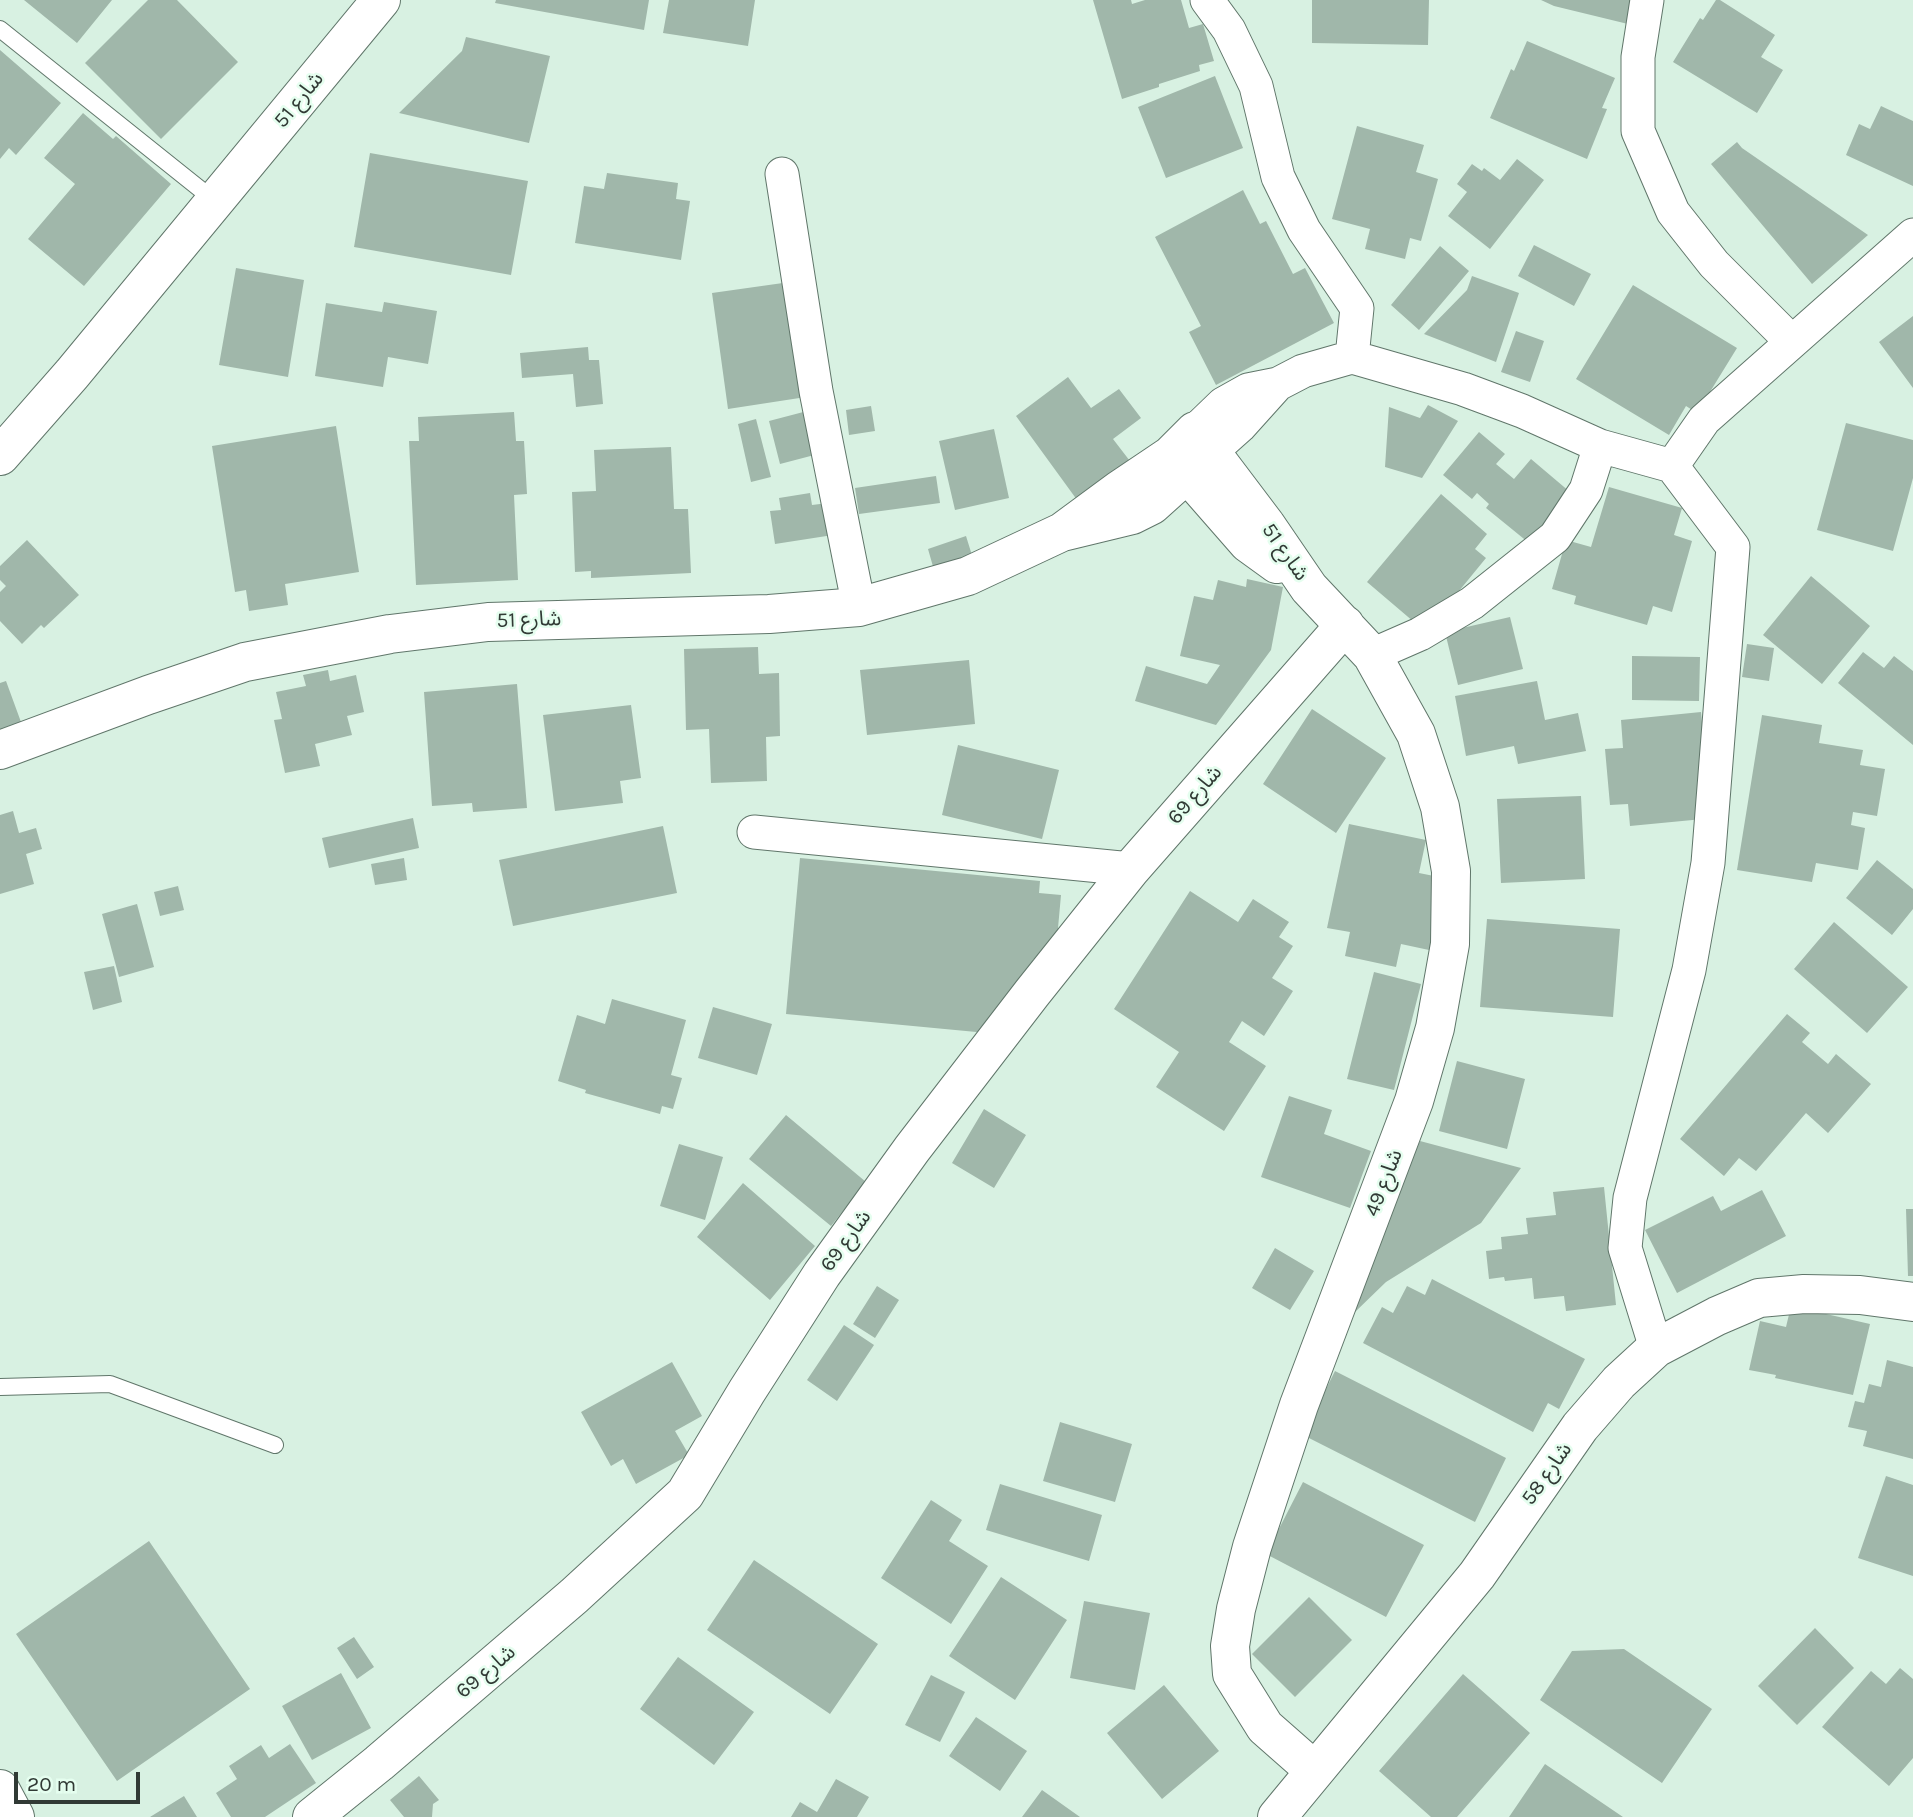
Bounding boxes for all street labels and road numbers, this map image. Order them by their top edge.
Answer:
street label: شارع 51 [269,67,329,133]
street label: شارع 51 [1256,518,1314,586]
street label: شارع 51 [496,606,562,634]
street label: شارع 69 [1162,760,1228,830]
street label: شارع 49 [1360,1146,1408,1220]
street label: شارع 69 [815,1205,877,1277]
street label: شارع 58 [1516,1438,1578,1510]
street label: شارع 69 [451,1640,521,1704]

